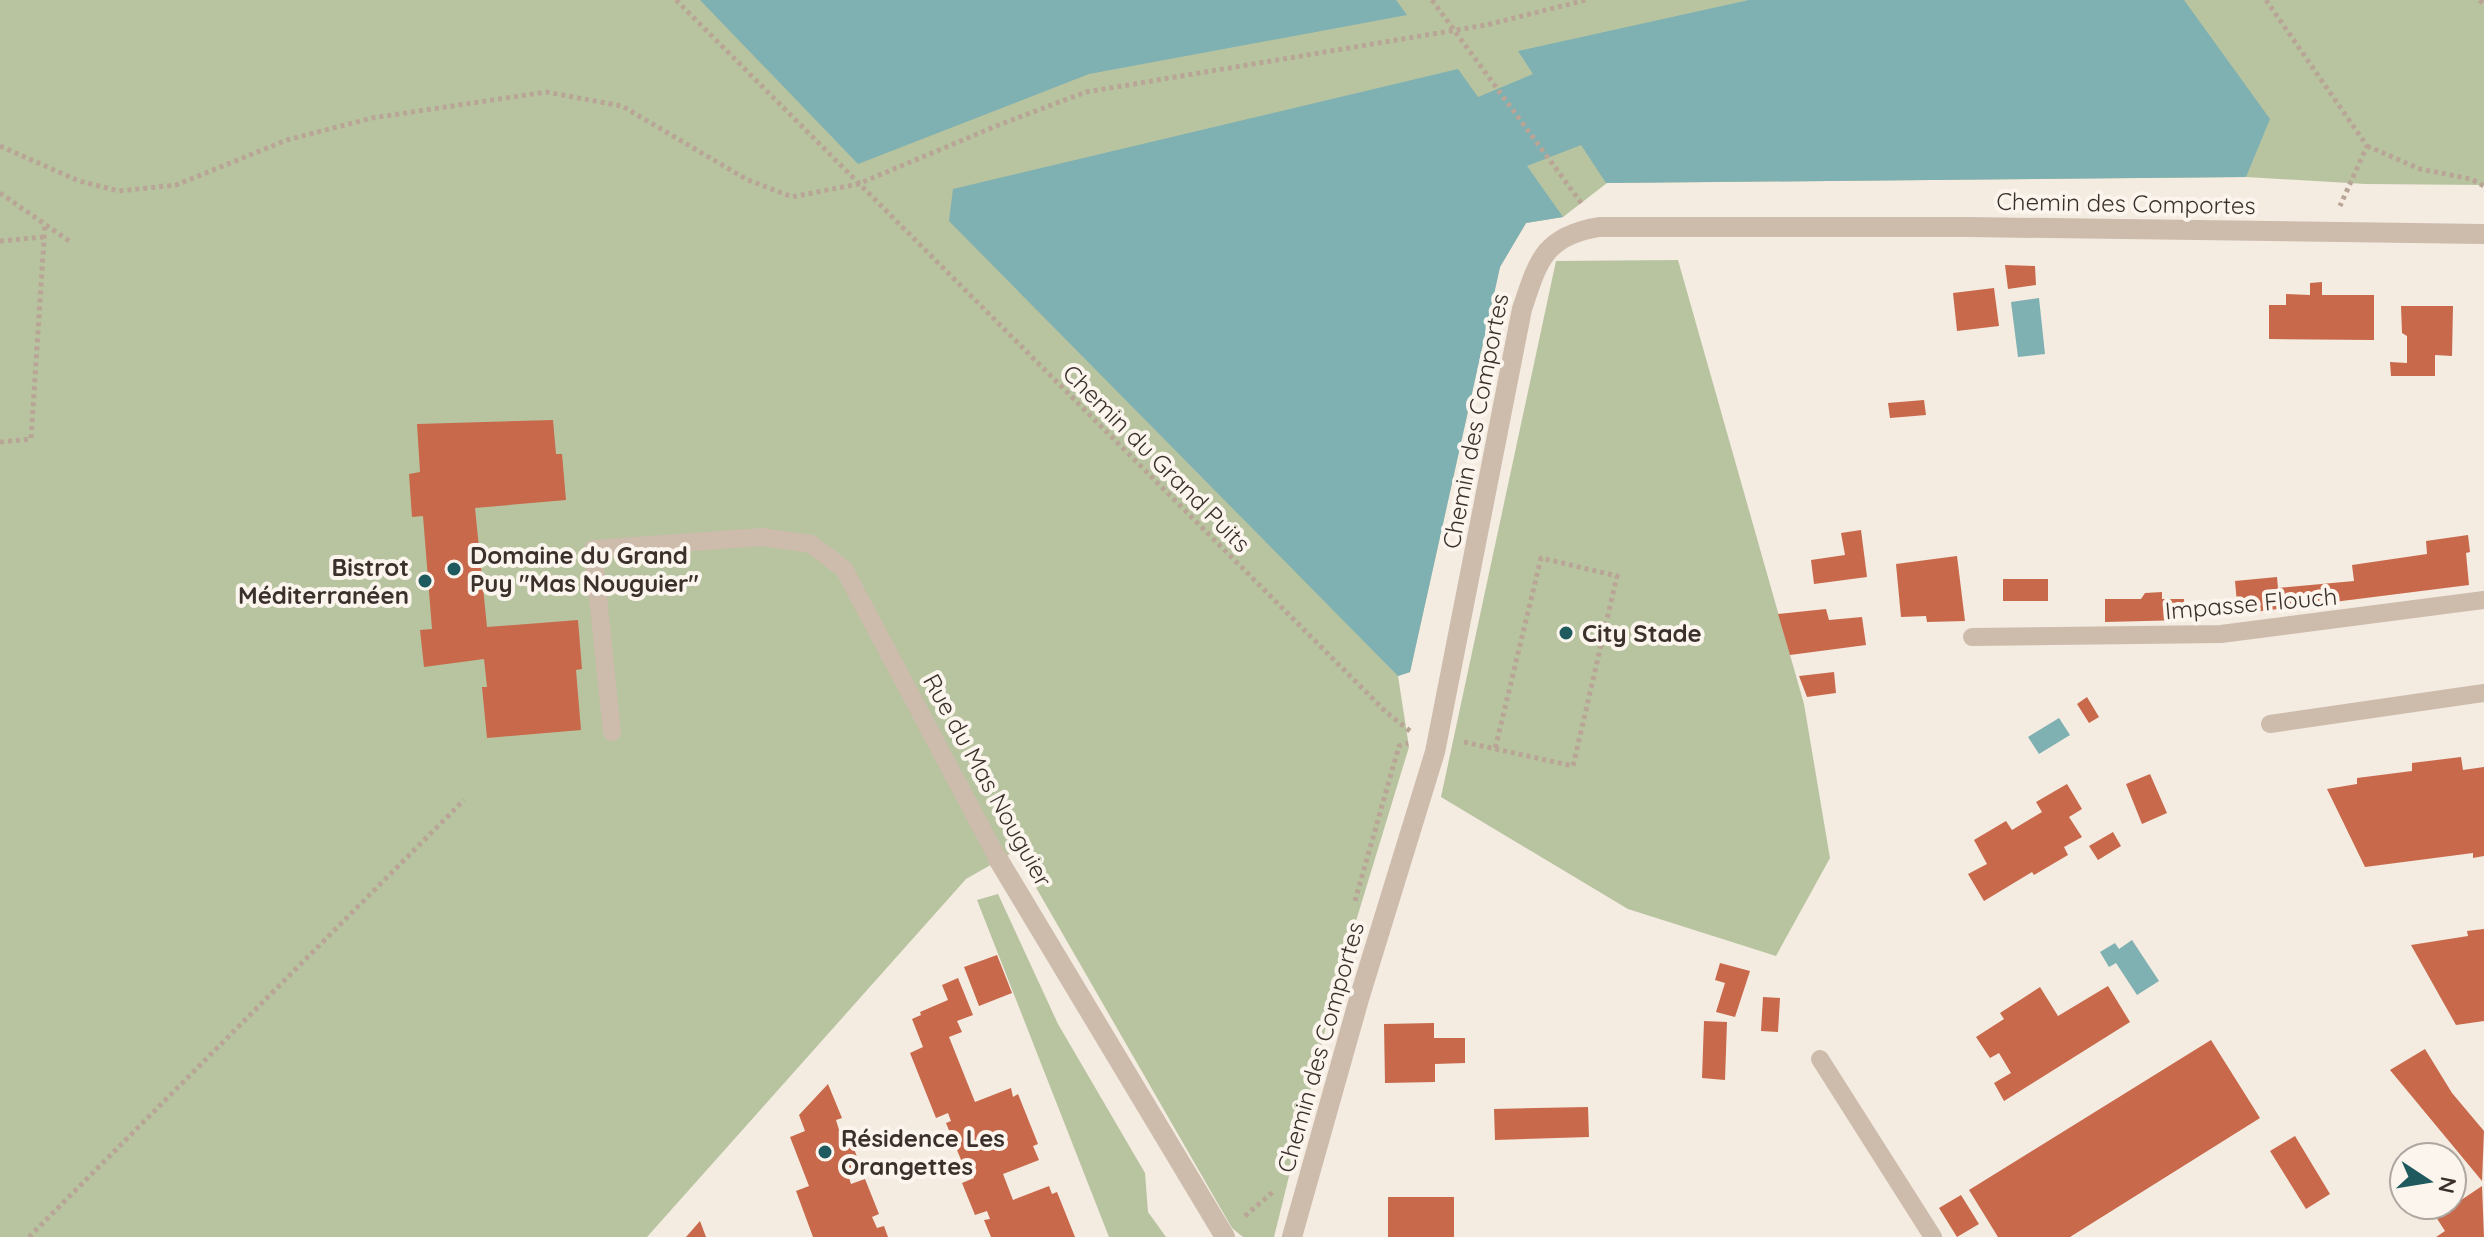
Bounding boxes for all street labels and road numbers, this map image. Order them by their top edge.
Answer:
street label: Chemin des Comportes [1996,186,2256,220]
street label: Chemin des Comportes [1436,291,1514,551]
street label: Chemin du Grand Puits [1057,358,1257,558]
street label: Impasse Flouch [2164,581,2338,625]
street label: Rue du Mas Nouguier [917,668,1059,892]
street label: Chemin des Comportes [1270,918,1370,1176]

